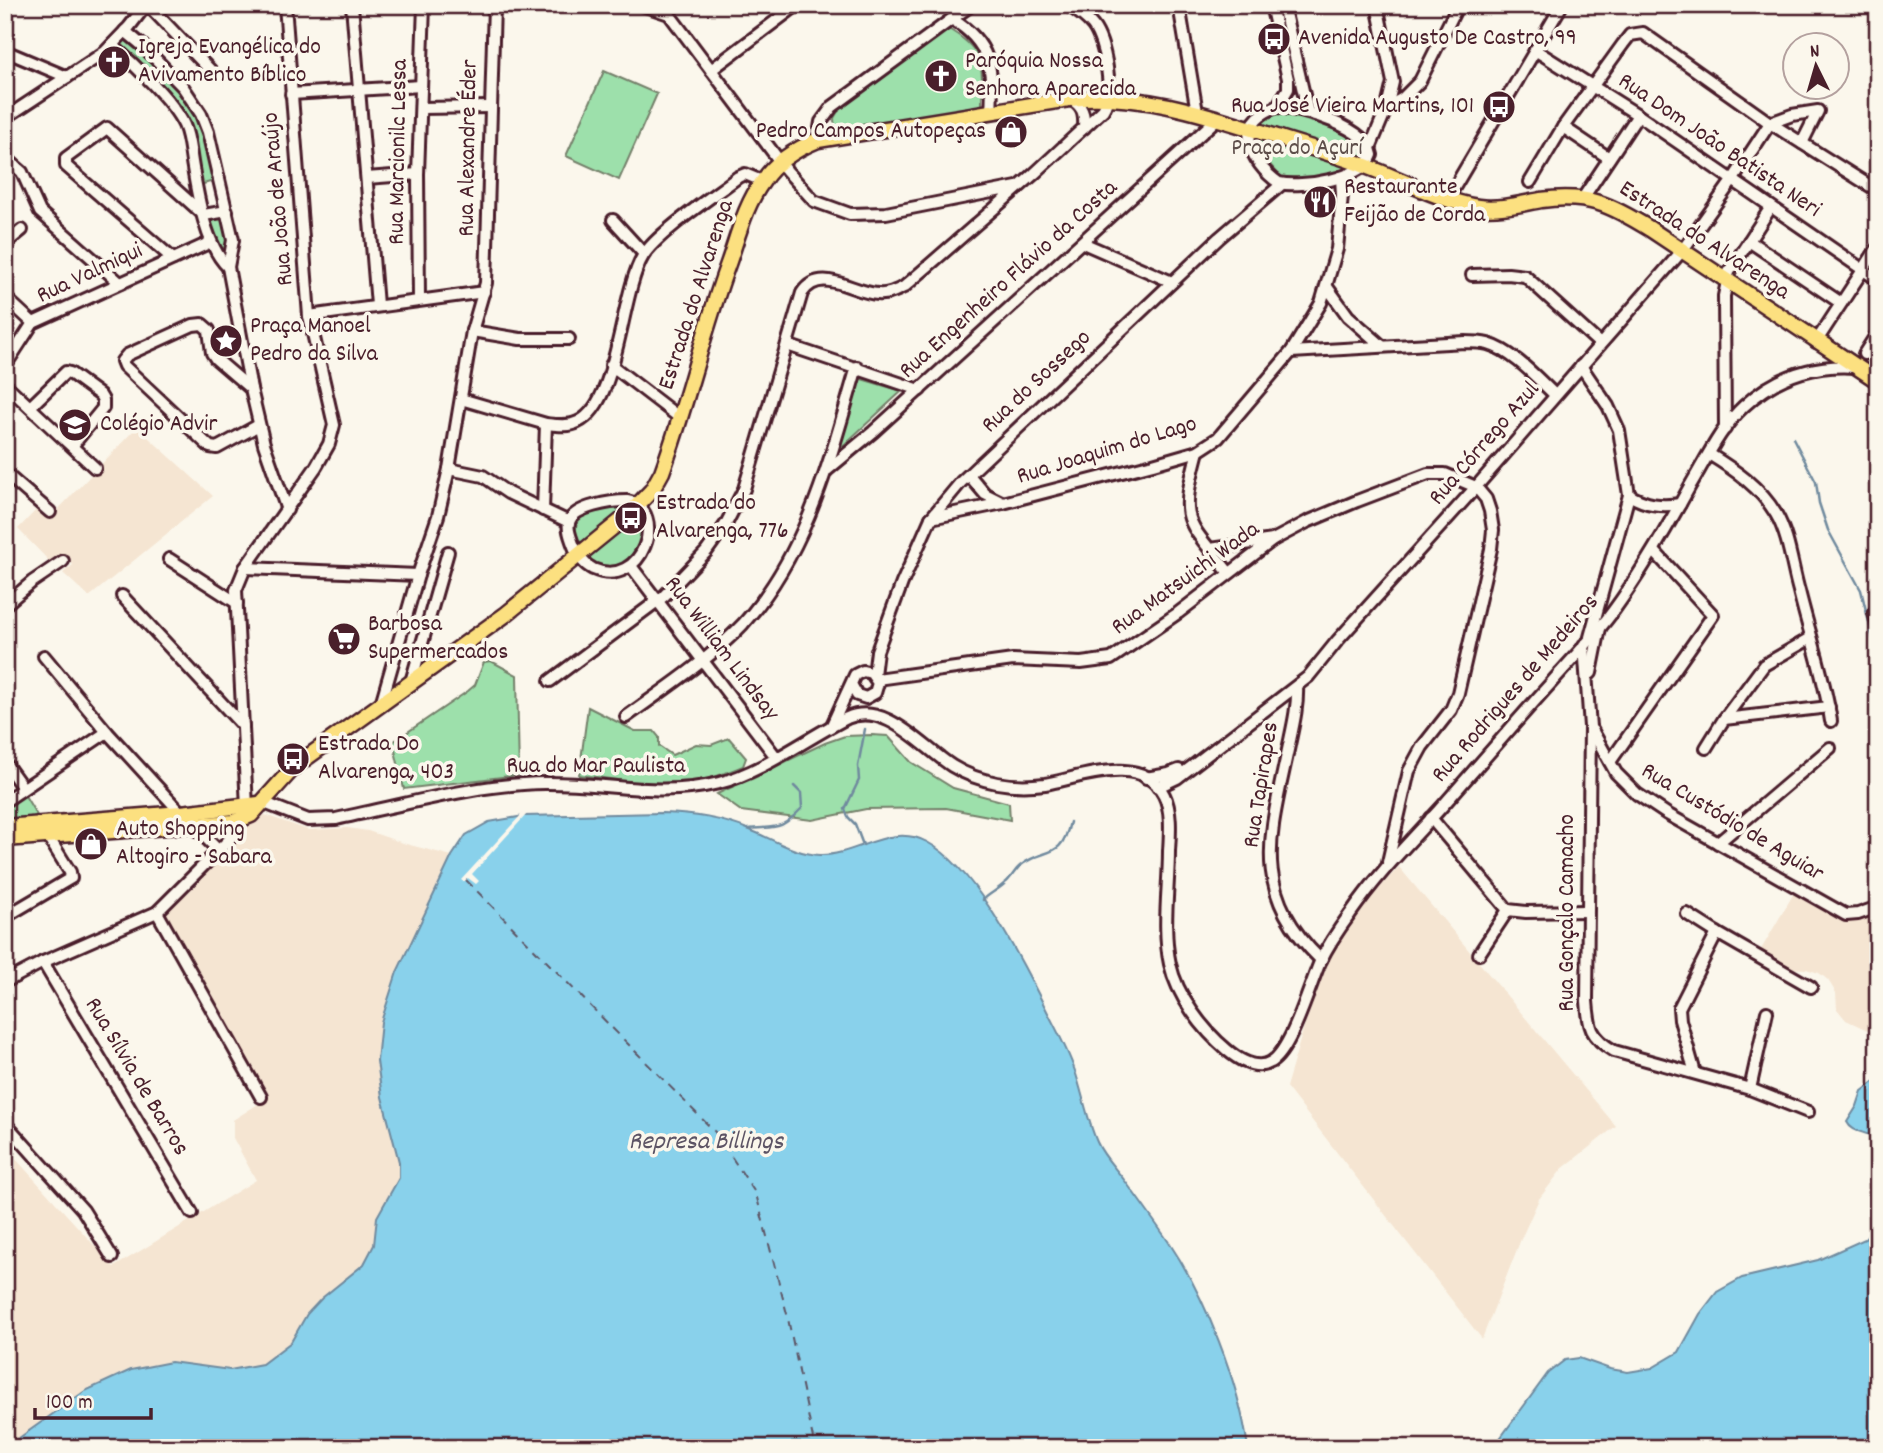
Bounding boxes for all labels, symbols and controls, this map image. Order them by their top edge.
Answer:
bus stop icon: Avenida Augusto De Castro, 99 [1255,20,1293,58]
place label: Avenida Augusto De Castro, 99 [1298,22,1577,56]
place label: Igreja Evangélica do Avivamento Bíblico [138,31,321,93]
north arrow [1782,32,1852,102]
text: N [1809,39,1821,66]
church icon: Igreja Evangélica do Avivamento Bíblico [95,43,133,81]
place label: Paróquia Nossa Senhora Aparecida [965,45,1137,107]
church icon: Paróquia Nossa Senhora Aparecida [922,57,960,95]
street label: Rua Marcionilc Lessa [380,58,418,245]
street label: Rua Alexandre Éder [450,59,488,237]
street label: Rua Dom João Batista Neri [1611,65,1827,227]
bus stop icon: Rua José Vieira Martins, 101 [1480,88,1518,126]
place label: Rua José Vieira Martins, 101 [1231,90,1474,124]
street label: Rua João de Araújo [254,111,304,287]
shop icon: Pedro Campos Autopeças [992,113,1030,151]
place label: Pedro Campos Autopeças [756,115,986,149]
park label: Praça do Açurí [1231,132,1364,166]
place label: Restaurante Feijão de Corda [1344,171,1486,233]
street label: Rua Engenheiro Flávio da Costa [892,172,1126,388]
street label: Estrada do Alvarenga [1612,173,1797,310]
restaurant icon: Restaurante Feijão de Corda [1301,183,1339,221]
street label: Estrada do Alvarenga [650,195,744,394]
street label: Rua Valmiqui [31,235,149,313]
place label: Praça Manoel Pedro da Silva [250,310,378,372]
place icon: Praça Manoel Pedro da Silva [207,322,245,360]
street label: Rua do Sossego [974,322,1100,442]
street label: Rua Córrego Azul [1421,374,1549,514]
school or university icon: Colégio Advir [56,406,94,444]
street label: Rua Joaquim do Lago [1013,407,1201,495]
place label: Colégio Advir [100,408,217,442]
place label: Estrada do Alvarenga, 776 [656,487,789,549]
bus stop icon: Estrada do Alvarenga, 776 [612,499,650,537]
street label: Rua Matsuichi Wada [1105,513,1268,644]
street label: Rua William Lindsay [655,569,788,730]
street label: Rua Rodrigues de Medeiros [1424,587,1608,791]
place label: Barbosa Supermercados [368,608,508,670]
supermarket icon: Barbosa Supermercados [325,620,363,658]
street label: Rua Tapirapes [1235,720,1289,850]
place label: Estrada Do Alvarenga, 403 [318,728,454,790]
bus stop icon: Estrada Do Alvarenga, 403 [274,740,312,778]
street label: Rua do Mar Paulista [507,750,686,784]
street label: Rua Custódio de Aguiar [1634,755,1830,891]
place label: Auto Shopping Altogiro - Sabara [116,813,272,875]
street label: Rua Gonçalo Camacho [1551,814,1585,1012]
shop icon: Auto Shopping Altogiro - Sabara [72,825,110,863]
street label: Rua Sílvia de Barros [75,991,197,1163]
water label: Represa Billings [629,1124,784,1161]
scale bar [35,1376,150,1420]
text: 100 m [46,1389,93,1419]

